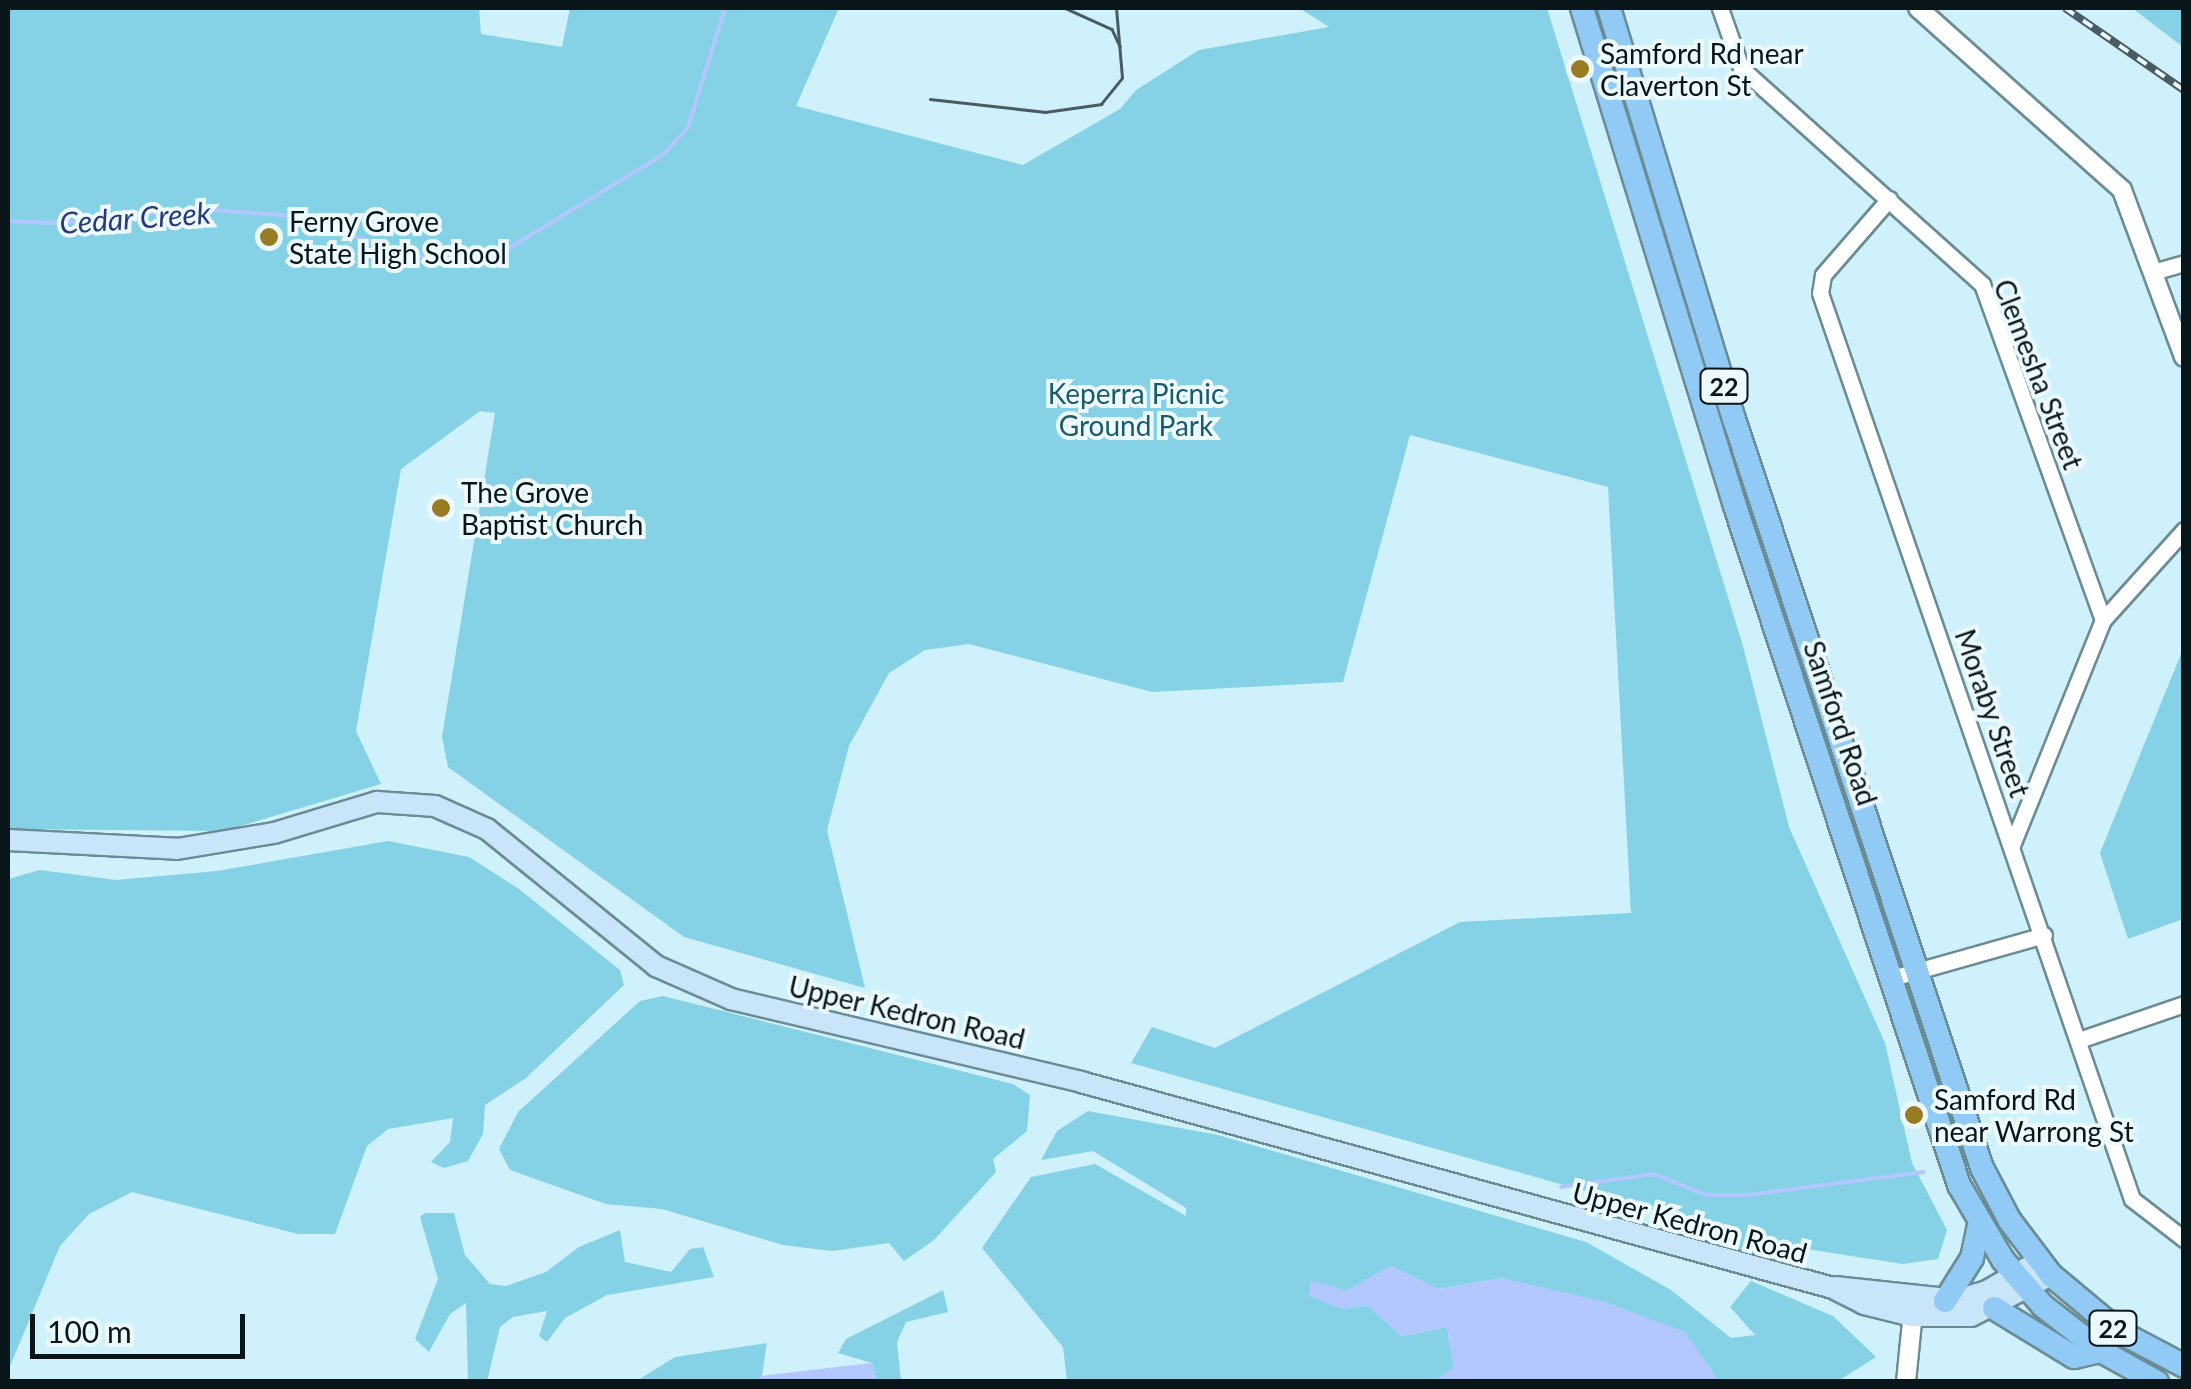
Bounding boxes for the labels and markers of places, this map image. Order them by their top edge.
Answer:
place label: Samford Rd near Claverton St [1600,36,1804,102]
marker: Samford Rd near Claverton St [1569,58,1591,80]
place label: Ferny Grove State High School [289,204,507,270]
marker: Ferny Grove State High School [258,226,280,248]
place label: The Grove Baptist Church [461,475,643,541]
marker: The Grove Baptist Church [430,497,452,519]
place label: Samford Rd near Warrong St [1934,1082,2135,1148]
marker: Samford Rd near Warrong St [1903,1104,1925,1126]

